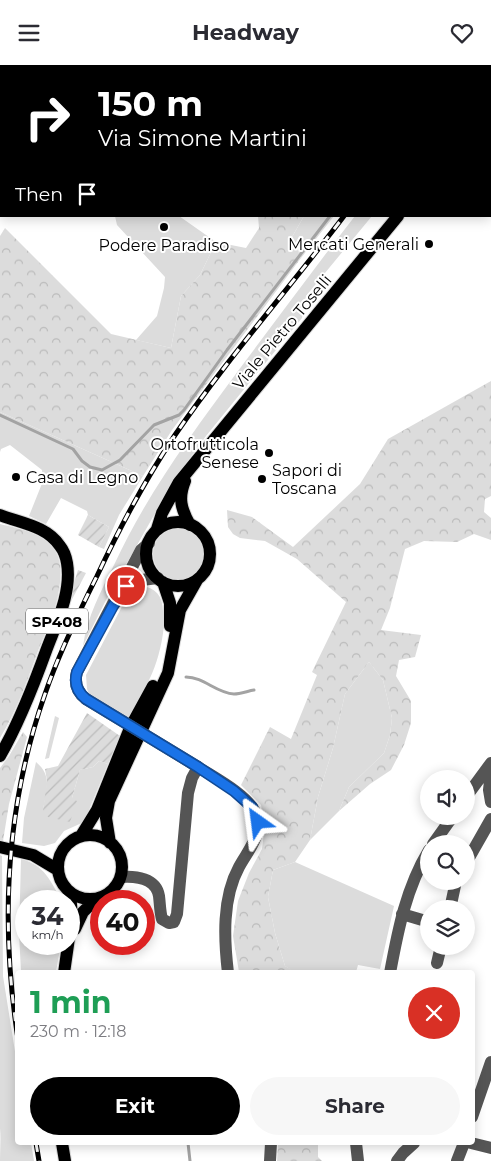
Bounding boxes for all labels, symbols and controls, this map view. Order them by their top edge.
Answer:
icon: menu [15,19,43,47]
text: Headway [192,19,299,46]
icon: heart [448,19,476,47]
text: 150 m [98,82,203,125]
icon: right [15,85,80,150]
text: Via Simone Martini [98,125,307,152]
icon: arrive [73,180,101,208]
text: Then [15,183,63,206]
marker: Podere Paradiso [158,221,170,233]
place label: Mercati Generali [288,235,419,254]
place label: Podere Paradiso [99,236,229,255]
marker: Mercati Generali [423,238,435,250]
street label: Viale Pietro Toselli [228,271,336,393]
place label: Ortofrutticola Senese [150,435,259,472]
marker: Ortofrutticola Senese [263,447,275,459]
place label: Sapori di Toscana [272,461,342,498]
place label: Casa di Legno [26,468,138,487]
marker: Casa di Legno [10,471,22,483]
marker: Sapori di Toscana [256,473,268,485]
pin [105,565,147,607]
icon: arrive [112,572,140,600]
road number: SP408 [26,609,88,633]
map controls [420,770,475,955]
button: sound [420,770,475,825]
position arrow [231,795,283,847]
button: search [420,835,475,890]
speed limit sign: 40 [90,890,155,955]
button: layers [420,900,475,955]
text: 34 [31,901,64,931]
text: km/h [31,927,64,942]
text: 1 min [30,984,111,1021]
button: close [408,987,460,1039]
text: 230 m · 12:18 [30,1022,127,1041]
button: Exit [30,1077,240,1135]
button: Share [250,1077,460,1135]

